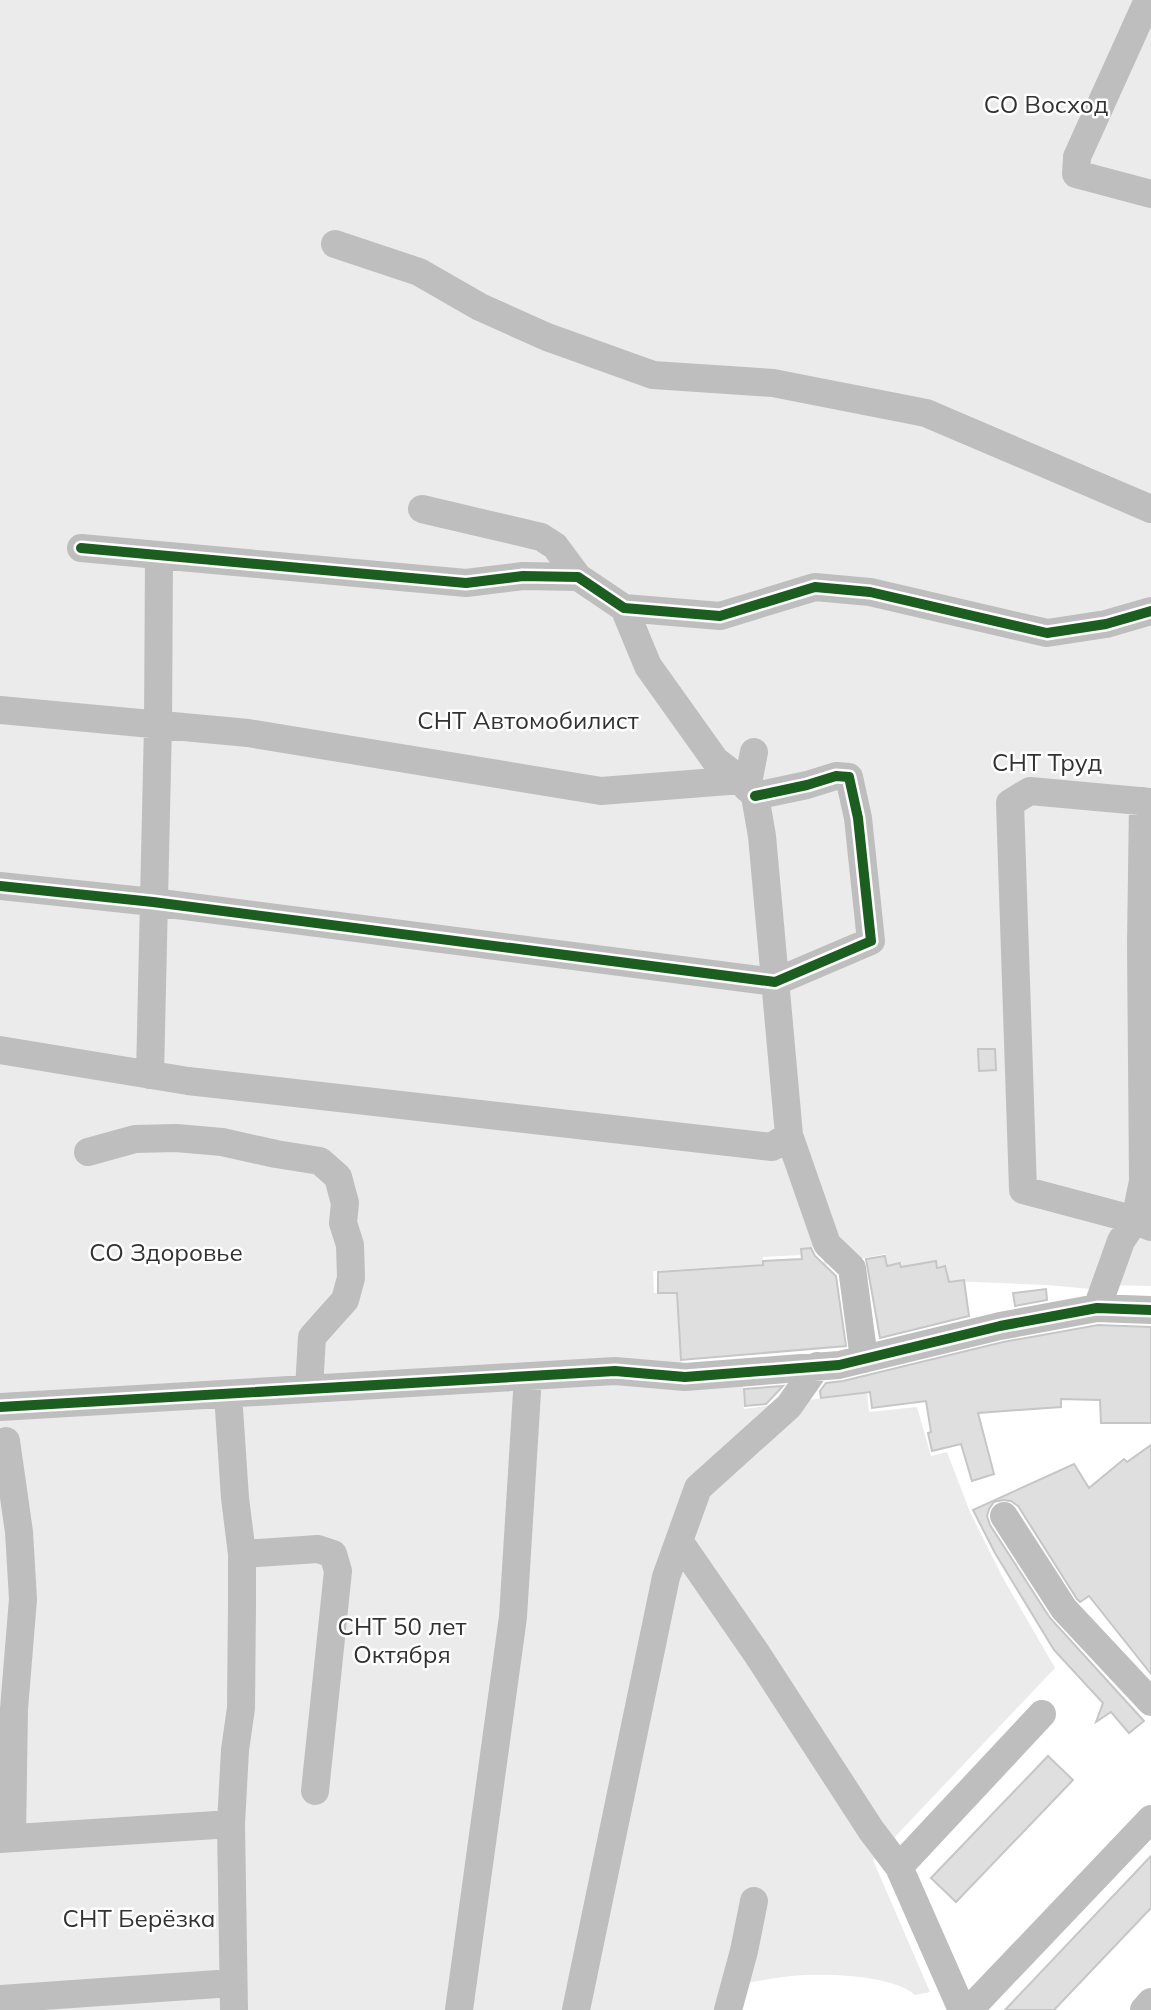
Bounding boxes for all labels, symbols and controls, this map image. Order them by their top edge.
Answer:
park label: СО Восход [984,89,1108,119]
park label: СНТ Автомобилист [417,705,639,735]
park label: СНТ Труд [992,747,1102,777]
park label: СО Здоровье [89,1237,243,1267]
park label: СНТ 50 лет Октября [338,1611,467,1669]
park label: СНТ Берёзка [63,1903,215,1933]

